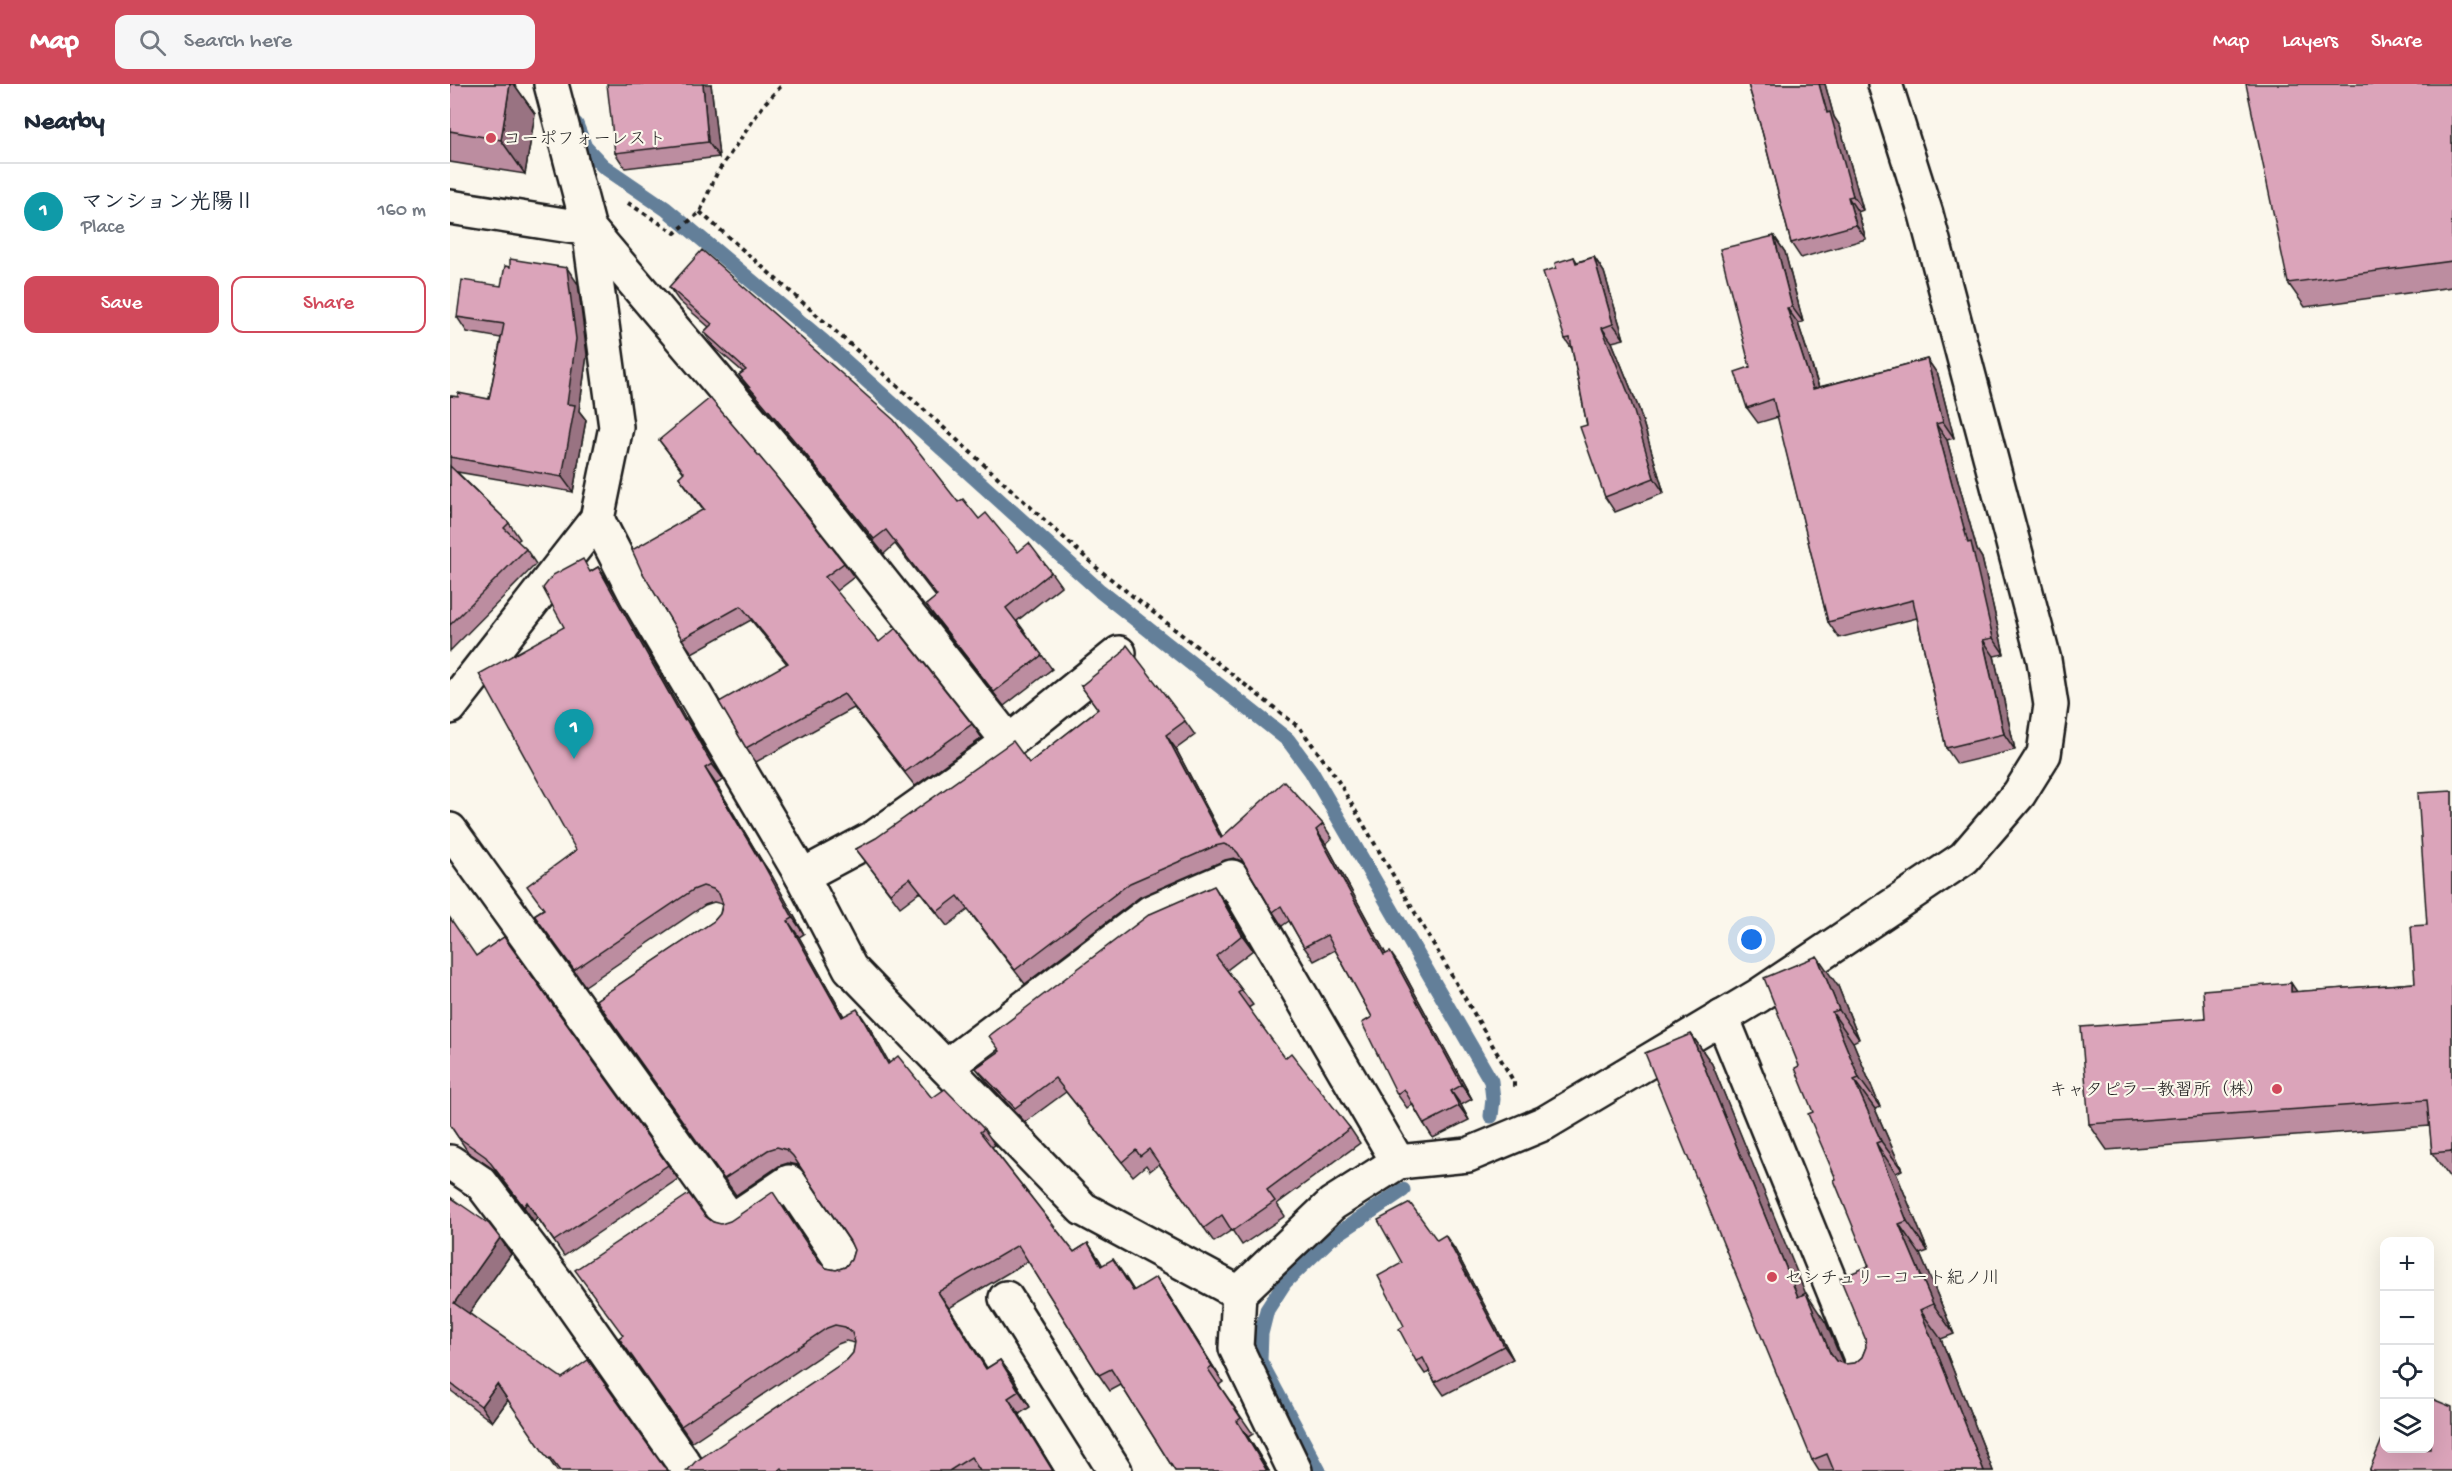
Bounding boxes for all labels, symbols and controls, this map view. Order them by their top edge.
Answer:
search box [115,15,535,69]
text: Map [30,26,79,59]
icon: search [136,26,169,59]
text: Search here [184,29,292,55]
text: Map [2213,30,2249,55]
text: Layers [2282,30,2338,55]
text: Share [2371,30,2422,55]
text: Nearby [24,108,105,139]
place label: コーポフォーレスト [503,130,666,151]
marker: コーポフォーレスト [484,131,498,145]
text: マンション光陽Ⅱ [81,191,255,217]
text: 1 [39,200,48,223]
text: 160 m [377,200,426,223]
text: Place [81,217,125,240]
button: Save [24,276,219,333]
button: Share [231,276,426,333]
pin: 1 [554,710,594,759]
your location [1737,925,1766,954]
place label: キャタピラー教習所（株） [2049,1079,2265,1102]
marker: キャタピラー教習所（株） [2270,1082,2284,1096]
map controls [2380,1237,2434,1453]
button: + [2380,1237,2434,1291]
place label: センチュリーコート紀ノ川 [1784,1268,2000,1290]
marker: センチュリーコート紀ノ川 [1765,1270,1779,1284]
button: − [2380,1291,2434,1345]
button: locate [2380,1345,2434,1399]
button: layers [2380,1399,2434,1453]

